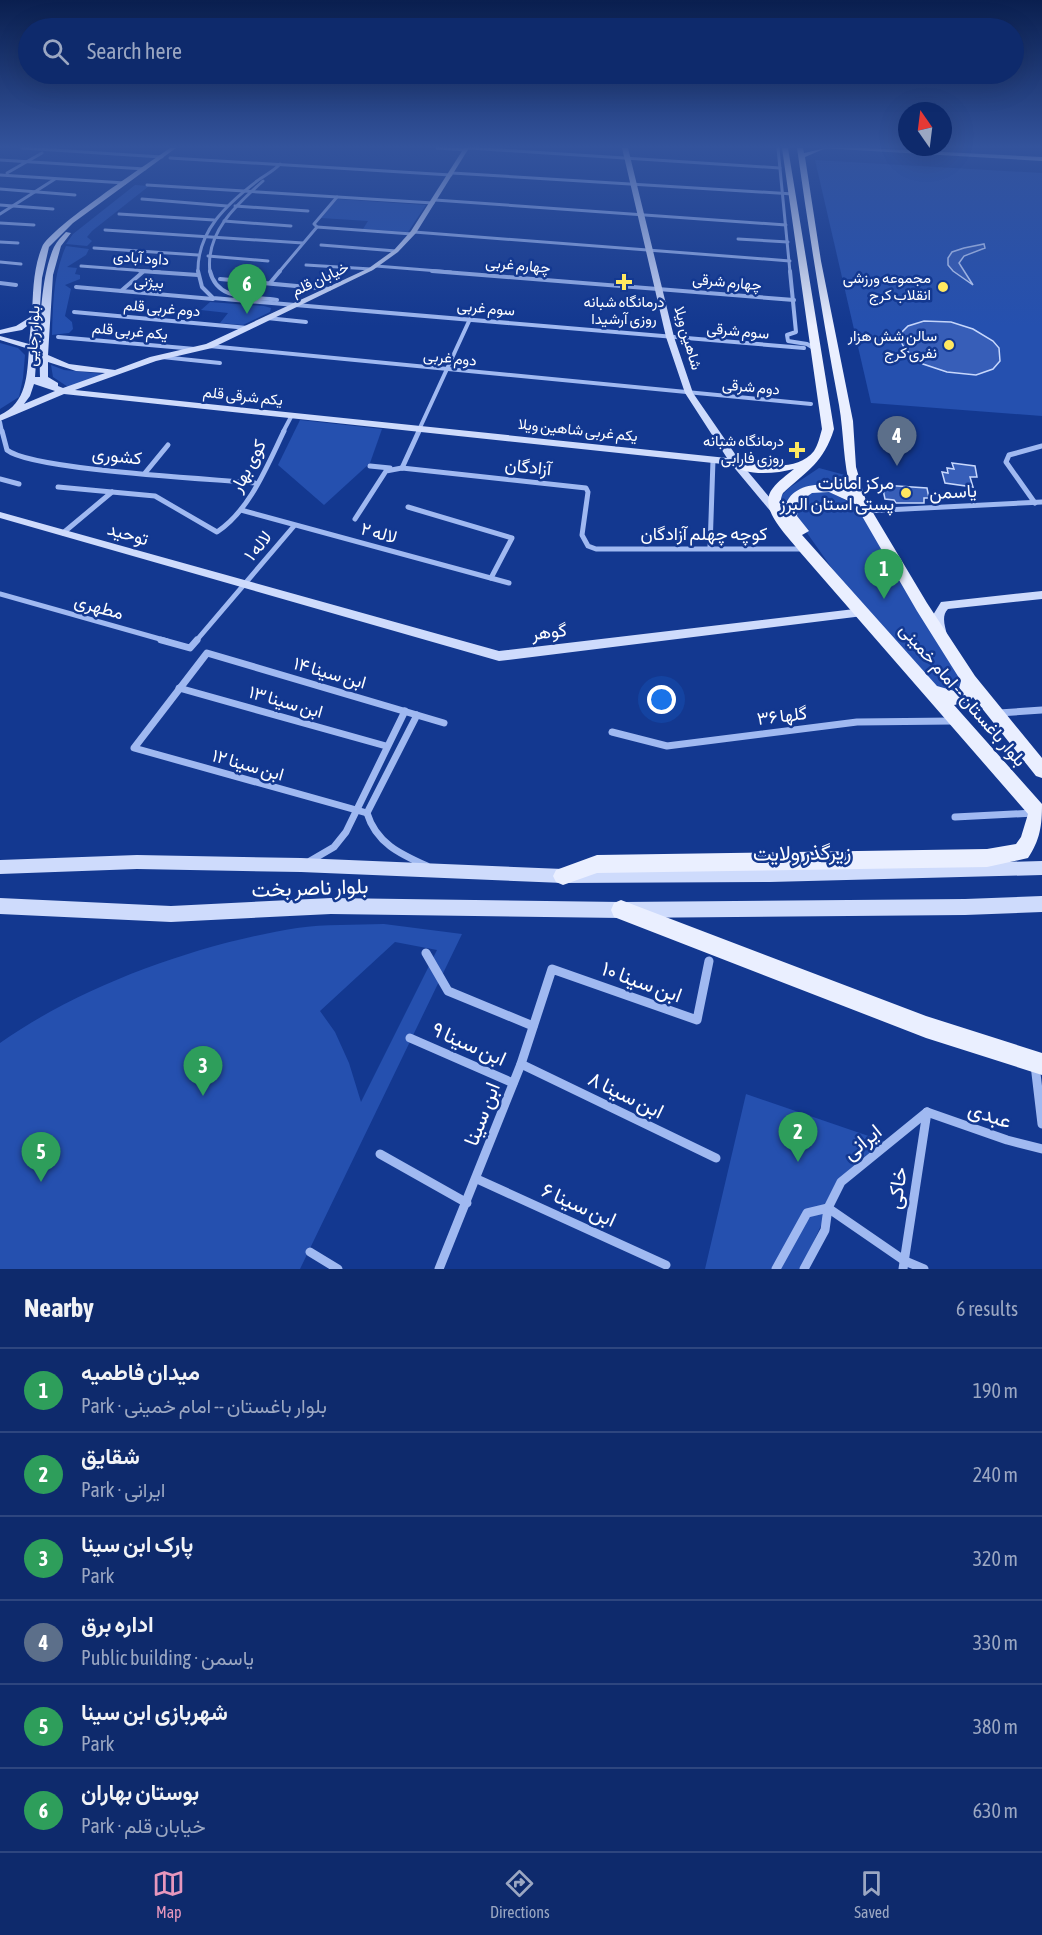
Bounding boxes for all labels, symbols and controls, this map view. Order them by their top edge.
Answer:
search box [18,18,1024,84]
icon: search [39,35,72,68]
text: Search here [87,38,182,64]
north arrow [898,102,952,156]
street label: داود آبادی [112,247,170,270]
street label: چهارم غربی [485,253,551,278]
street label: خیابان قلم [289,258,352,301]
pin: 6 [228,264,266,314]
place label: مجموعه ورزشی انقلاب کرج [843,269,931,306]
street label: چهارم شرقی [691,270,762,295]
street label: بیژنی [133,272,165,293]
marker: درمانگاه شبانه روزی آرشیدا [615,273,633,291]
marker: مجموعه ورزشی انقلاب کرج [936,280,950,294]
place label: درمانگاه شبانه روزی آرشیدا [584,293,664,329]
street label: دوم غربی قلم [123,296,201,321]
street label: سوم غربی [456,296,516,321]
street label: شاهین ویلا [669,304,706,372]
street label: بلوار رجایی [22,305,45,367]
street label: یکم غربی قلم [91,319,169,344]
street label: سوم شرقی [706,319,770,344]
place label: سالن شش هزار نفری کرج [847,327,937,364]
marker: سالن شش هزار نفری کرج [942,338,956,352]
street label: دوم غربی [422,346,478,371]
street label: دوم شرقی [721,376,781,399]
street label: یکم شرقی قلم [202,383,284,410]
street label: یکم غربی شاهین ویلا [517,415,639,446]
pin: 4 [878,416,916,466]
place label: درمانگاه شبانه روزی فارابی [703,432,784,468]
street label: کوی بهار [225,436,271,497]
marker: درمانگاه شبانه روزی فارابی [788,441,806,459]
street label: کشوری [91,442,143,470]
street label: آزادگان [504,454,554,481]
place label: مرکز امانات پستی استان البرز [779,472,894,516]
street label: یاسمن [929,480,977,504]
marker: مرکز امانات پستی استان البرز [899,486,913,500]
street label: توحید [105,518,151,550]
street label: لاله ۲ [359,518,400,547]
street label: کوچه چهلم آزادگان [640,523,768,546]
street label: لاله ۱ [239,526,276,565]
pin: 1 [864,550,904,599]
street label: مطهری [72,589,126,625]
street label: گوهر [529,619,568,645]
street label: بلوار باغستان -- امام خمینی [894,619,1031,772]
street label: ابن سینا ۱۴ [291,652,369,694]
street label: ابن سینا ۱۳ [246,681,326,723]
your location [647,685,676,714]
street label: ۳۶ گلها [756,702,808,730]
street label: ابن سینا ۱۲ [210,744,286,786]
street label: زیرگذر ولایت [753,839,851,867]
street label: بلوار ناصر بخت [251,873,369,903]
street label: ابن سینا ۱۰ [599,955,686,1008]
street label: ابن سینا ۹ [428,1016,510,1071]
pin: 3 [184,1046,222,1096]
street label: ابن سینا ۸ [584,1066,668,1124]
street label: ابن سینا [458,1079,505,1149]
street label: عبدی [965,1096,1015,1134]
pin: 2 [778,1112,818,1162]
street label: ایرانی [837,1118,887,1166]
pin: 5 [22,1132,60,1182]
street label: خاکی [881,1165,912,1211]
street label: ابن سینا ۶ [538,1177,620,1232]
text: Nearby [24,1293,94,1323]
text: 6 results [956,1297,1018,1320]
text: میدان فاطمیه [81,1359,200,1385]
text: 1 [39,1379,48,1402]
text: 190 m [973,1379,1018,1402]
text: Park · بلوار باغستان -- امام خمینی [81,1394,327,1417]
text: شقایق [81,1443,140,1469]
text: 2 [39,1463,48,1486]
text: 240 m [973,1463,1018,1486]
text: Park · ایرانی [81,1478,165,1501]
text: پارک ابن سینا [81,1531,193,1557]
text: 3 [39,1547,48,1570]
text: 320 m [973,1547,1018,1570]
text: Park [81,1564,114,1587]
text: اداره برق [81,1611,154,1637]
text: 4 [39,1631,48,1654]
text: 330 m [973,1631,1018,1654]
text: Public building · یاسمن [81,1646,254,1669]
text: شهربازی ابن سینا [81,1699,228,1725]
text: 5 [39,1715,48,1738]
text: 380 m [973,1715,1018,1738]
text: Park [81,1732,114,1755]
text: بوستان بهاران [81,1779,199,1805]
text: 6 [39,1799,48,1822]
text: 630 m [973,1799,1018,1822]
text: Park · خیابان قلم [81,1814,206,1837]
tab: Map [152,1867,185,1921]
tab: Directions [490,1867,550,1921]
tab: Saved [854,1867,890,1921]

